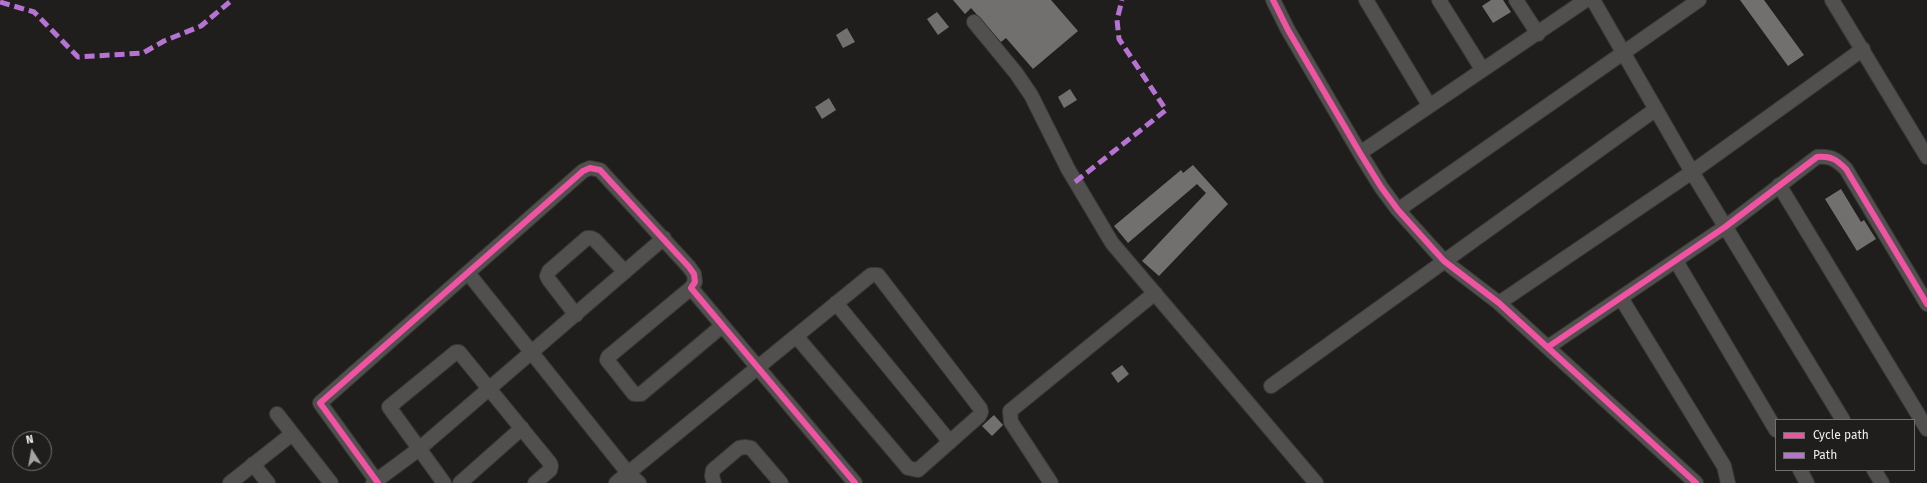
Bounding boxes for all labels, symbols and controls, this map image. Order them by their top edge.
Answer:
legend [1775,419,1915,471]
text: Cycle path [1813,428,1869,442]
north arrow [12,431,52,471]
text: N [25,433,35,447]
text: Path [1813,448,1837,462]

